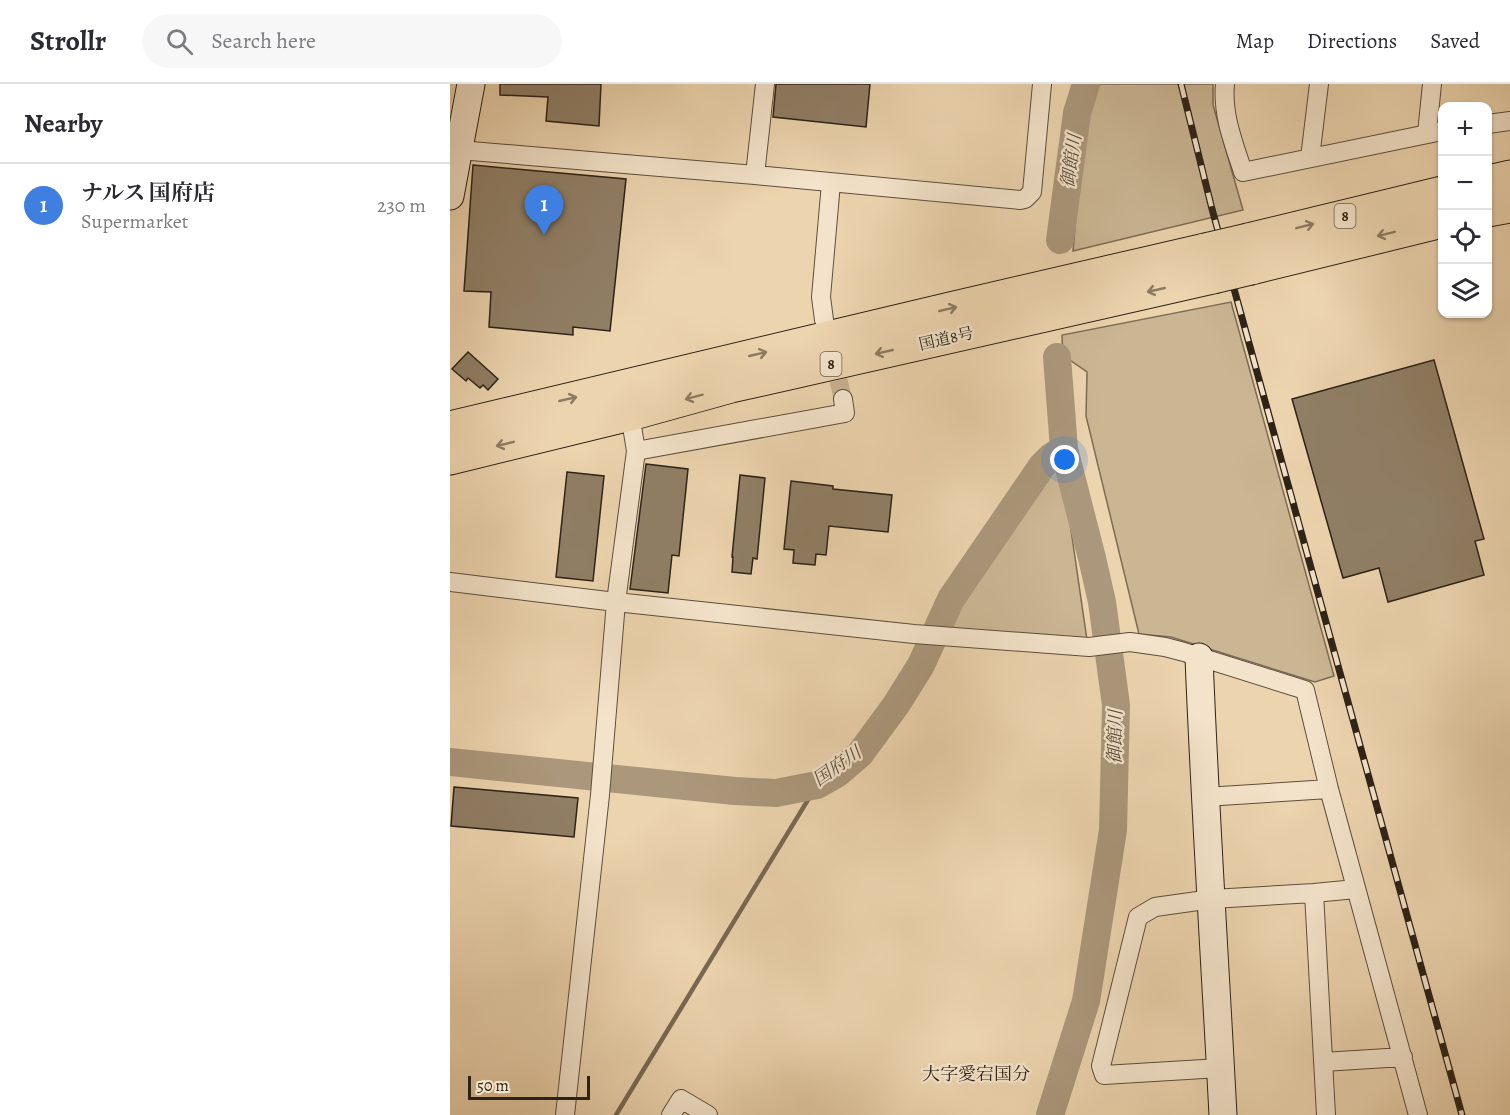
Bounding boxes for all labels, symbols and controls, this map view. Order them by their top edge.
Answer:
search box [142,14,562,68]
text: Strollr [30,22,106,60]
icon: search [163,25,196,58]
text: Search here [211,26,316,56]
text: Map [1236,27,1274,55]
text: Directions [1307,27,1397,55]
text: Saved [1430,27,1480,55]
map controls [1438,102,1492,318]
button: + [1438,102,1492,156]
text: Nearby [24,106,103,141]
water label: 御館川 [1055,131,1087,189]
button: − [1438,156,1492,210]
text: ナルス 国府店 [81,178,215,208]
pin: 1 [524,186,563,235]
text: 1 [40,192,47,219]
text: 230 m [377,192,426,219]
road number: 8 [1334,204,1356,228]
text: Supermarket [81,208,188,235]
button: locate [1438,210,1492,264]
one-way arrow [1295,220,1314,232]
one-way arrow [1376,228,1395,240]
button: layers [1438,264,1492,318]
one-way arrow [1147,285,1166,296]
one-way arrow [938,303,957,315]
street label: 国道8号 [917,322,976,356]
one-way arrow [875,346,894,358]
one-way arrow [748,348,767,359]
road number: 8 [820,352,842,376]
one-way arrow [685,391,704,403]
one-way arrow [558,393,577,405]
one-way arrow [496,439,515,451]
your location [1050,445,1079,474]
water label: 御館川 [1103,708,1128,764]
water label: 国府川 [808,740,868,791]
district label: 大字愛宕国分 [922,1062,1030,1086]
scale bar [468,1073,590,1100]
text: 50 m [477,1075,509,1097]

